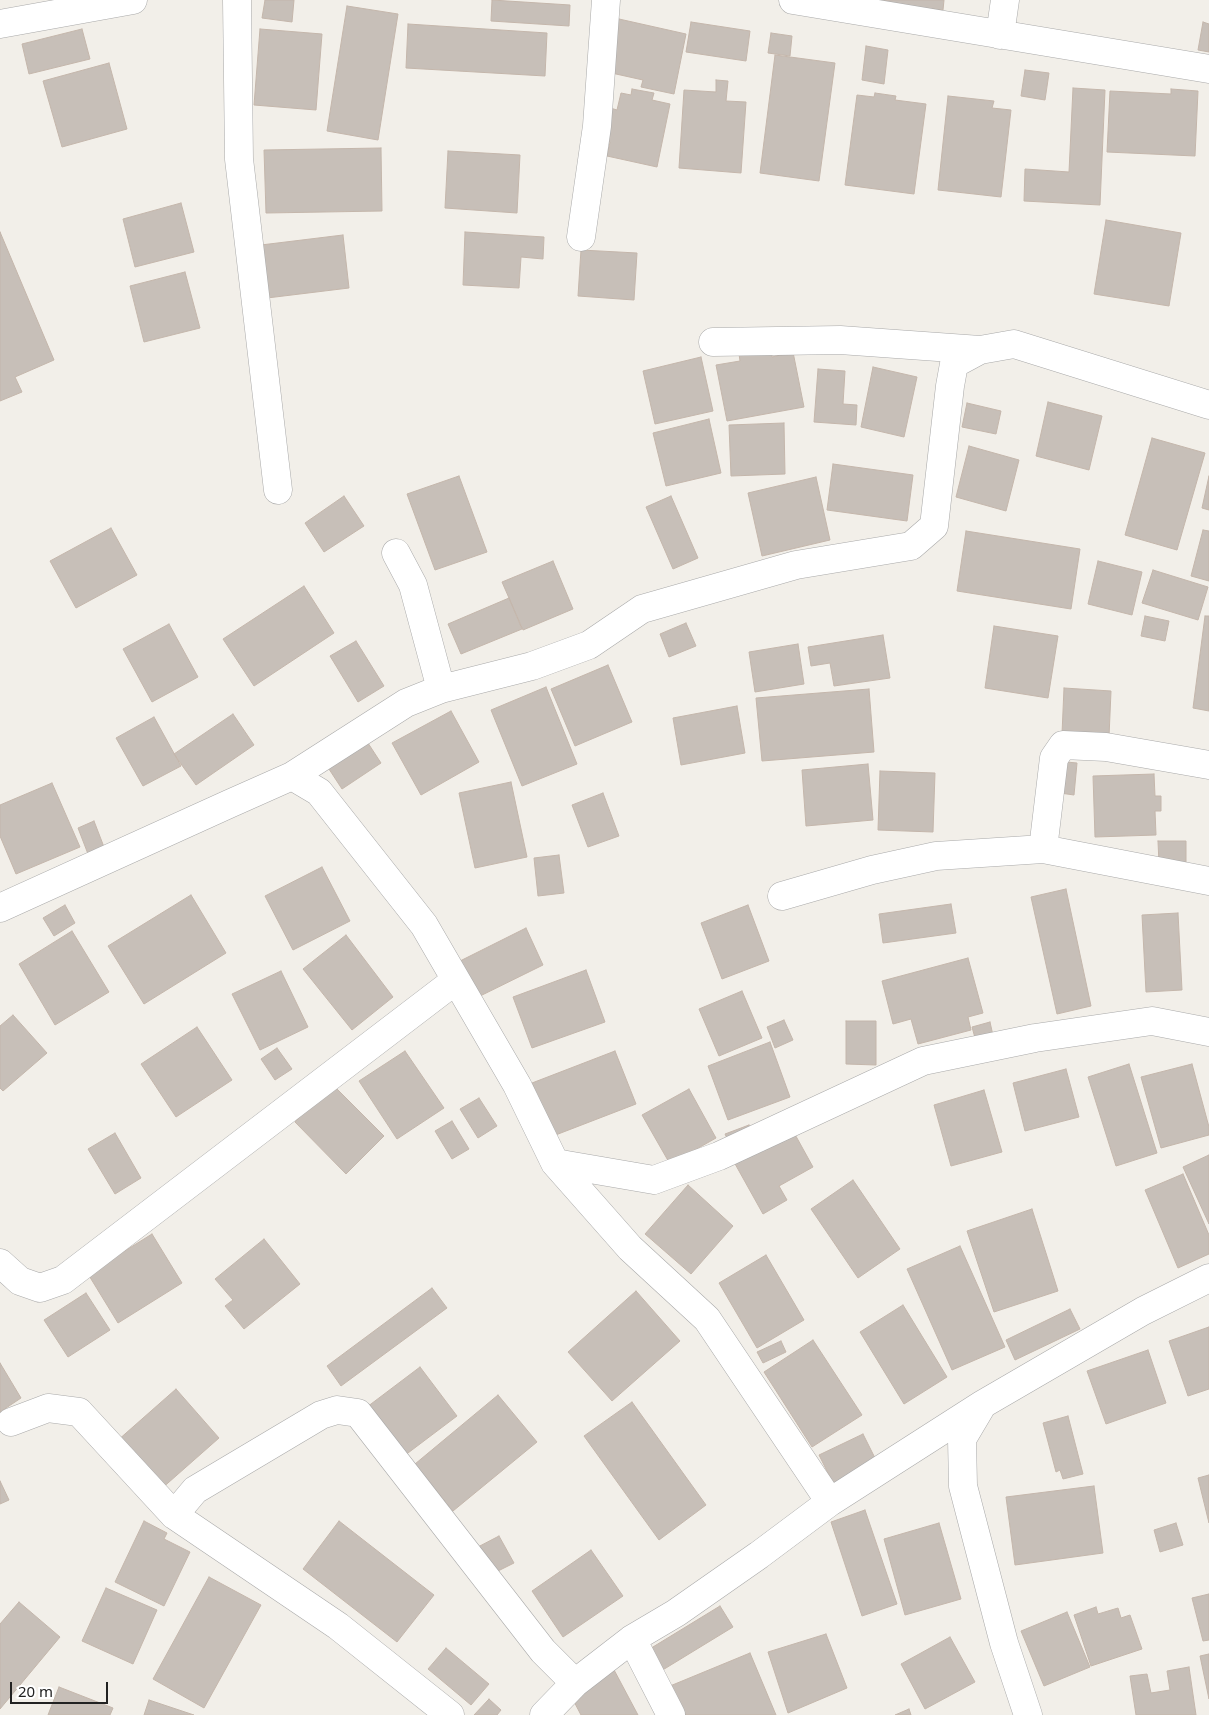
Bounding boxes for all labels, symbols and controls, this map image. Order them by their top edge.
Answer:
scale bar [12,1672,110,1704]
text: 20 m [18,1681,53,1701]

